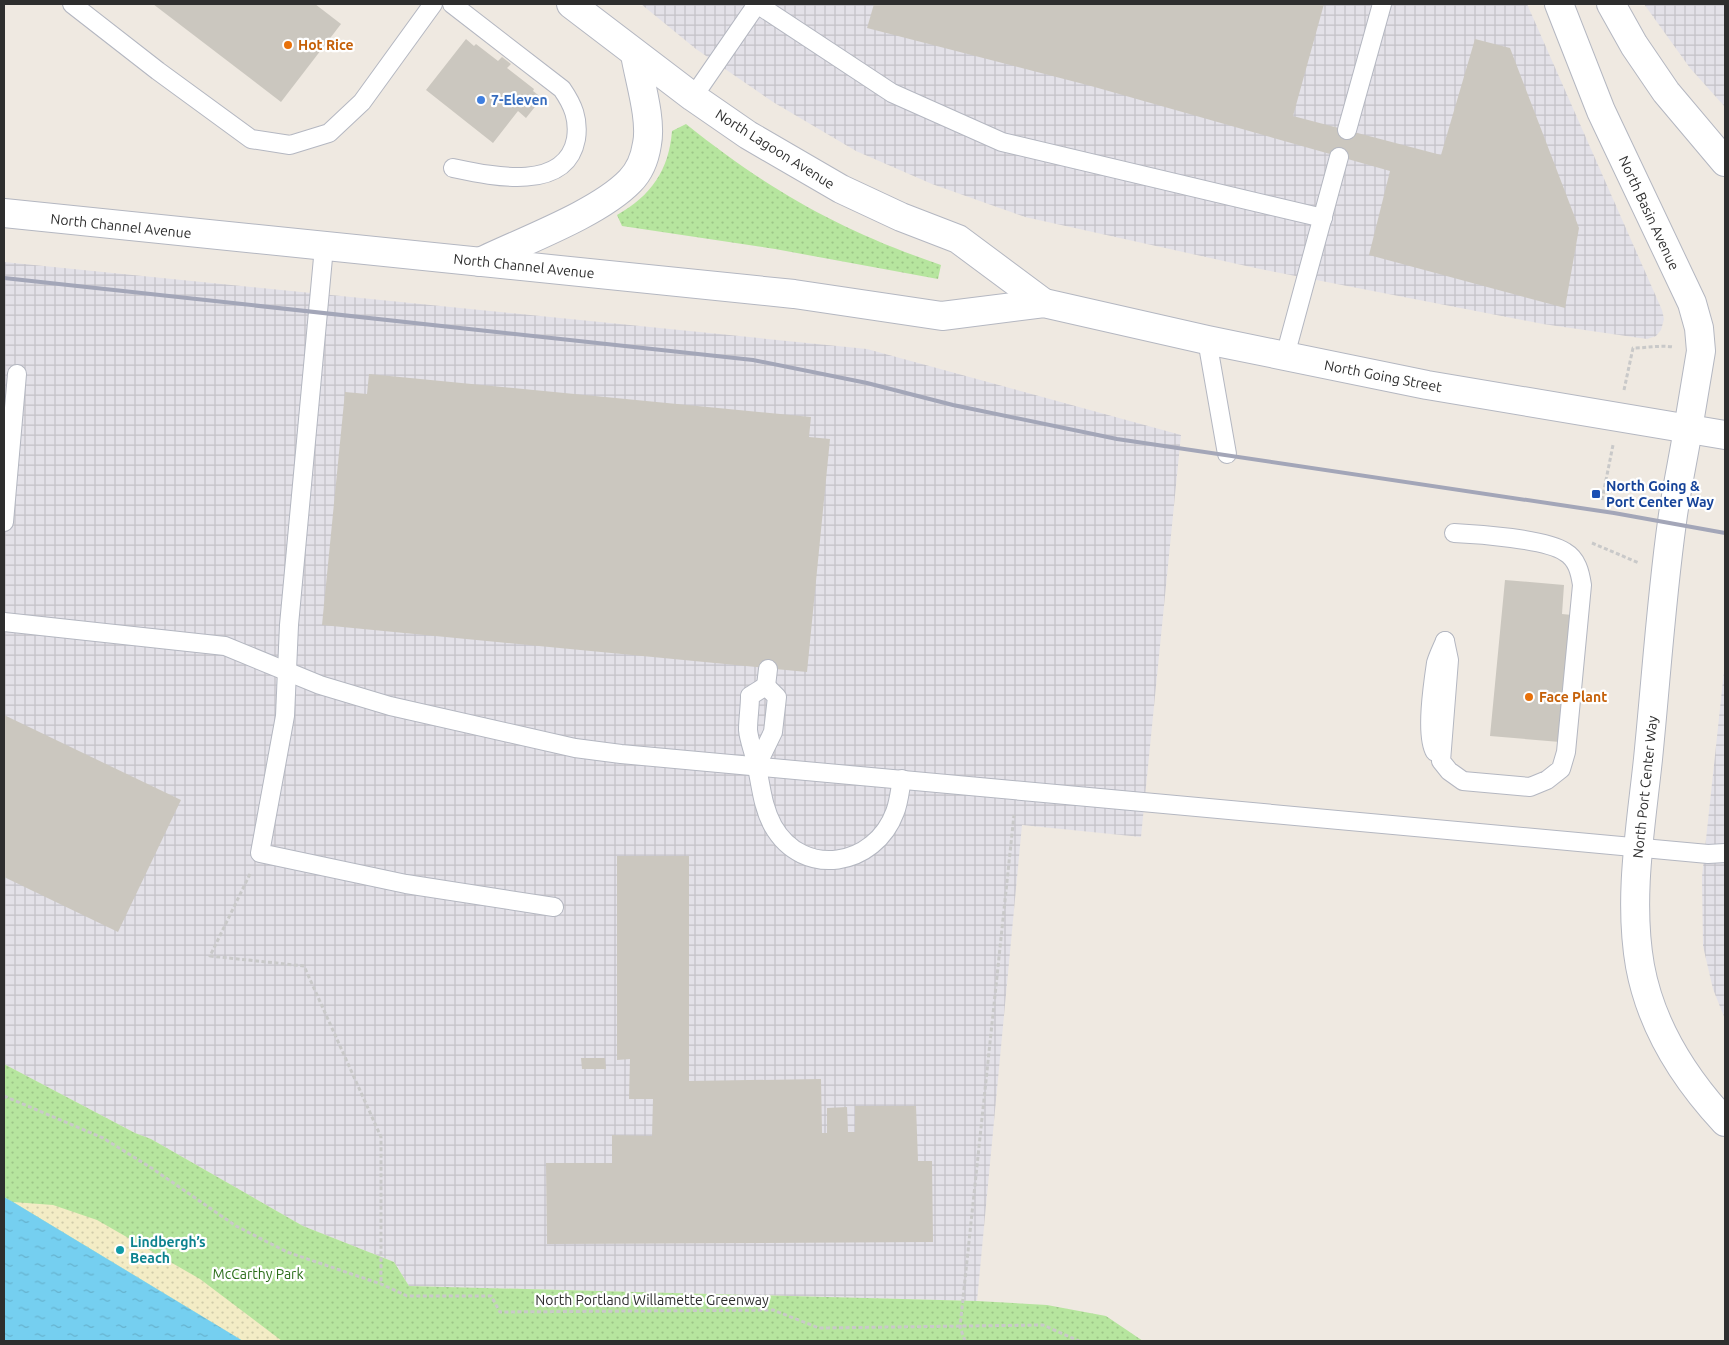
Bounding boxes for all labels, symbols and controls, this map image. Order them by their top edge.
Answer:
place label: Hot Rice [298,37,354,53]
marker: Hot Rice [282,39,294,51]
place label: 7-Eleven [491,92,548,108]
marker: 7-Eleven [475,94,487,106]
street label: North Lagoon Avenue [713,106,837,192]
street label: North Basin Avenue [1616,153,1682,273]
street label: North Channel Avenue [50,211,192,241]
street label: North Channel Avenue [453,251,595,281]
street label: North Going Street [1323,357,1444,395]
place label: North Going & Port Center Way [1606,478,1715,510]
marker: North Going & Port Center Way [1590,488,1602,500]
place label: Face Plant [1539,689,1607,705]
marker: Face Plant [1523,691,1535,703]
street label: North Port Center Way [1630,715,1660,859]
place label: Lindbergh’s Beach [130,1234,206,1266]
marker: Lindbergh’s Beach [114,1244,126,1256]
park label: McCarthy Park [213,1266,303,1282]
street label: North Portland Willamette Greenway [535,1292,769,1308]

